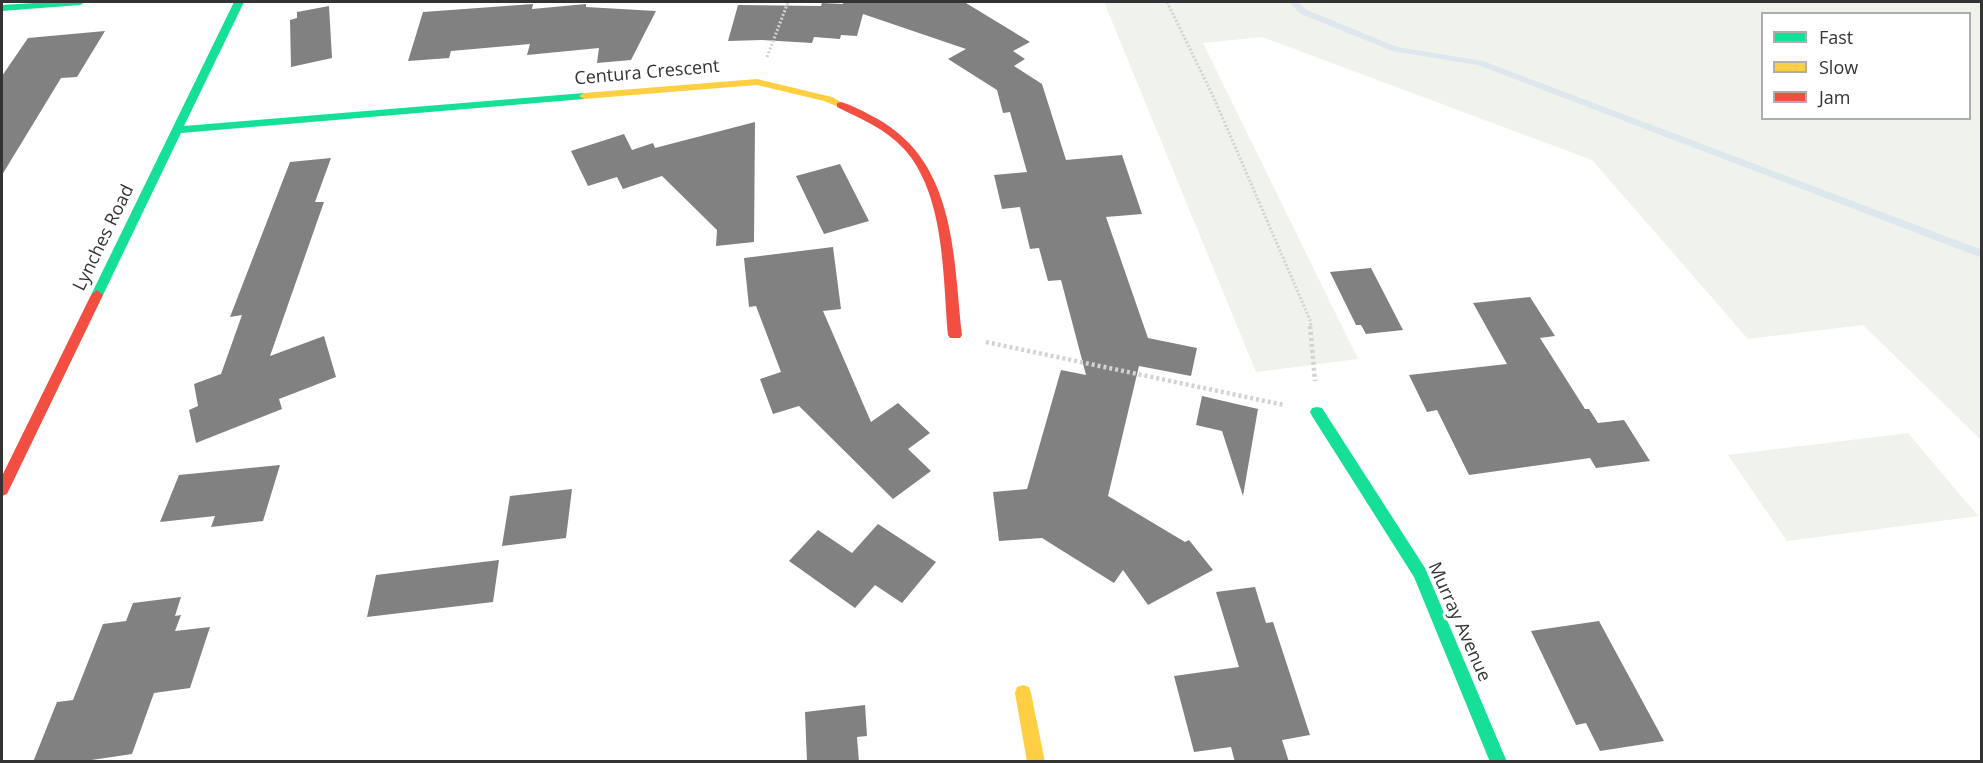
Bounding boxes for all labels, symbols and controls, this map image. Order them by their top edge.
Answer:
legend [1761,12,1971,120]
text: Fast [1819,25,1853,49]
text: Slow [1819,55,1858,79]
street label: Centura Crescent [574,56,720,90]
text: Jam [1819,85,1851,109]
street label: Lynches Road [69,181,139,295]
street label: Murray Avenue [1423,559,1495,685]

